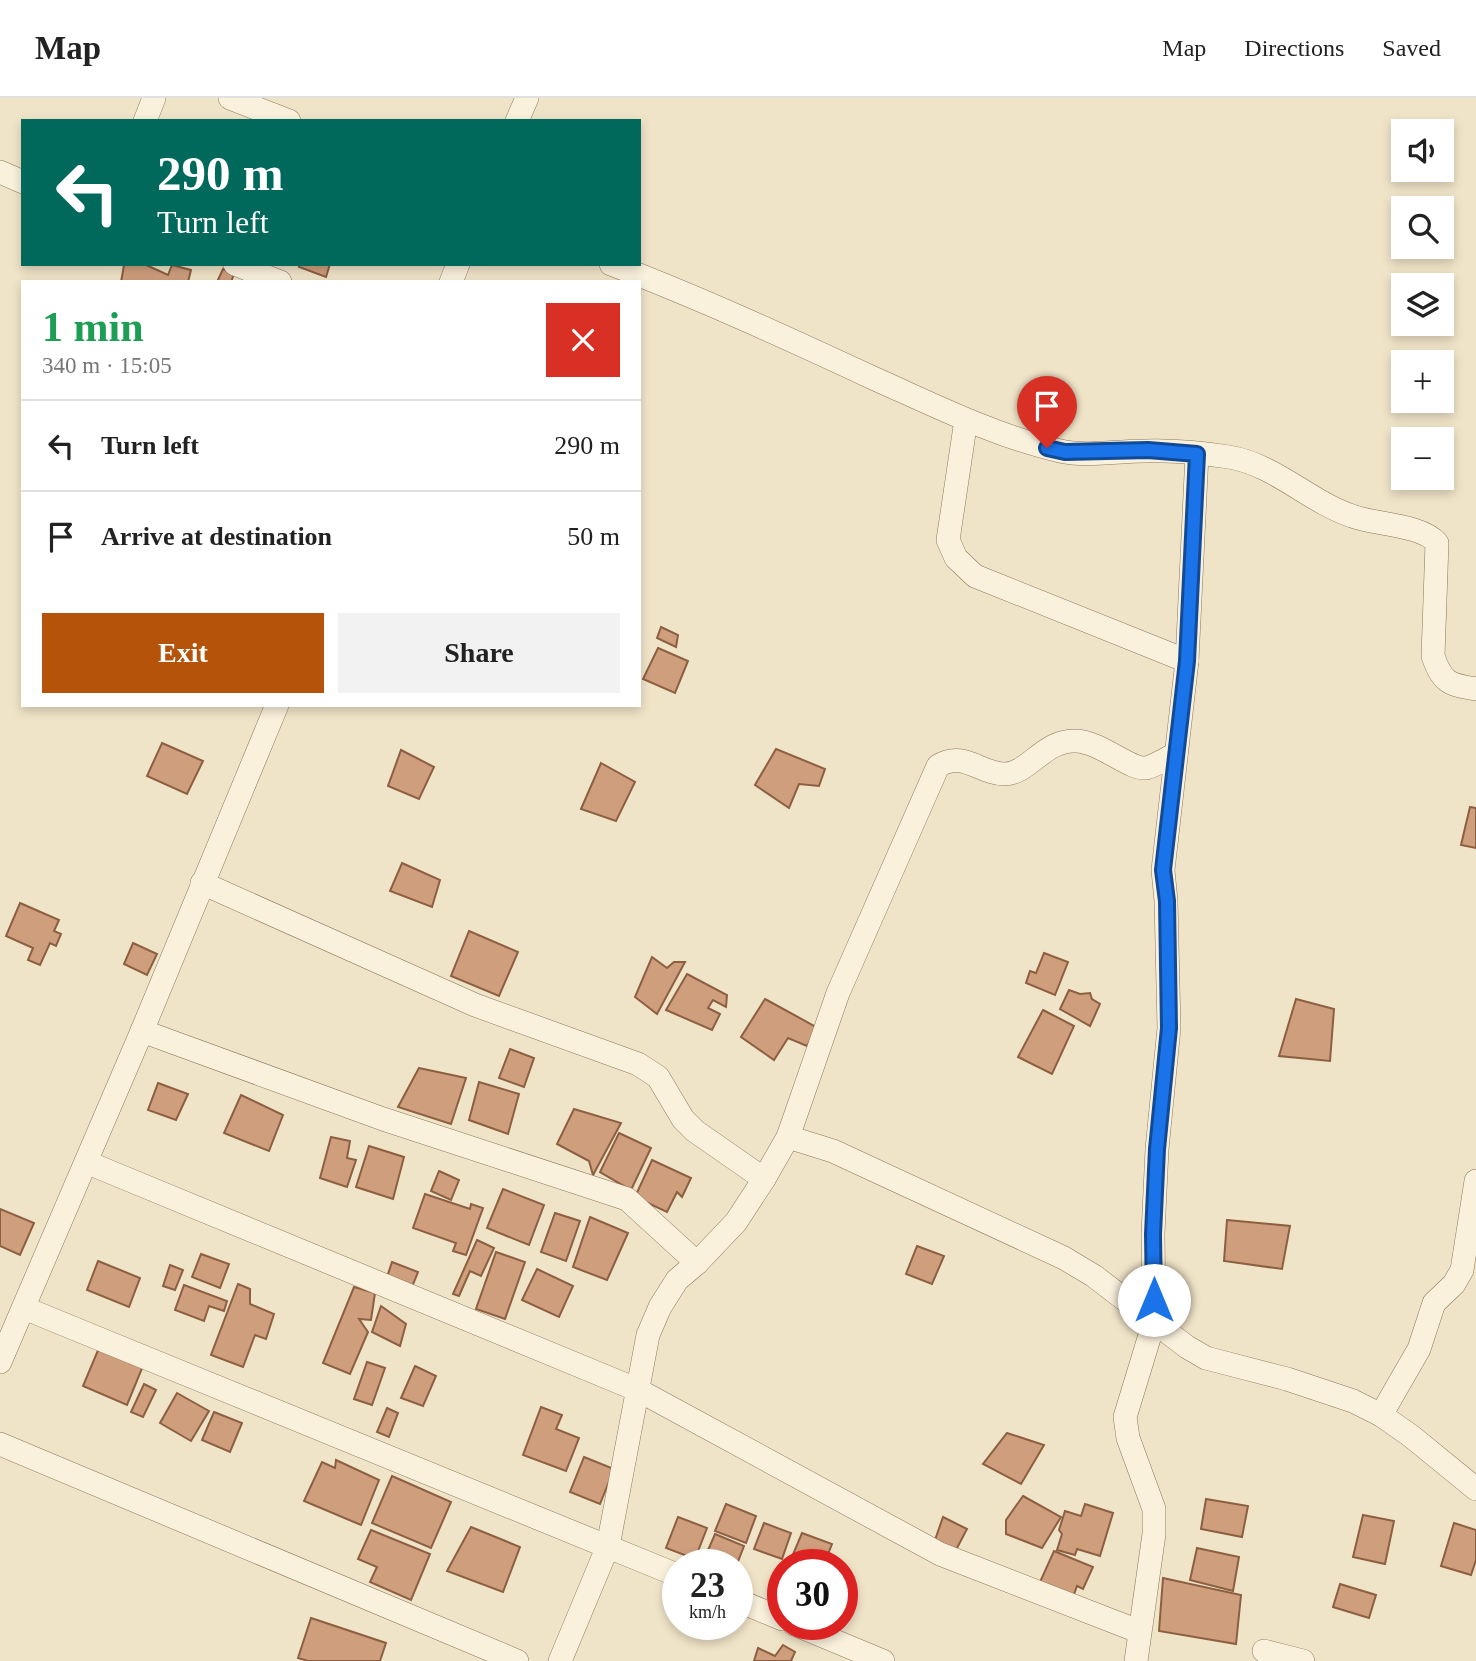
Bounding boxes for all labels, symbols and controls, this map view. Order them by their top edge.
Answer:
text: Map [35,30,101,66]
text: Map [1162,35,1206,61]
text: Directions [1244,35,1344,61]
text: Saved [1382,35,1441,61]
map controls [1391,119,1454,490]
button: sound [1391,119,1454,182]
text: 290 m [157,146,284,201]
icon: left [42,147,133,238]
button: search [1391,196,1454,259]
text: Turn left [157,204,269,240]
button: layers [1391,273,1454,336]
button: close [546,303,620,377]
text: 1 min [42,304,144,350]
button: + [1391,350,1454,413]
text: 340 m · 15:05 [42,353,172,378]
pin [1017,376,1077,448]
icon: arrive [1028,387,1066,425]
icon: left [42,427,80,465]
button: − [1391,427,1454,490]
text: Turn left [101,431,199,460]
text: 290 m [554,431,620,460]
icon: arrive [42,518,80,556]
text: Arrive at destination [101,522,332,551]
text: 50 m [567,522,620,551]
button: Exit [42,613,324,693]
button: Share [338,613,620,693]
position arrow [1117,1263,1191,1337]
speed limit sign: 30 [767,1549,858,1640]
text: 23 [690,1566,725,1605]
text: km/h [689,1602,726,1622]

